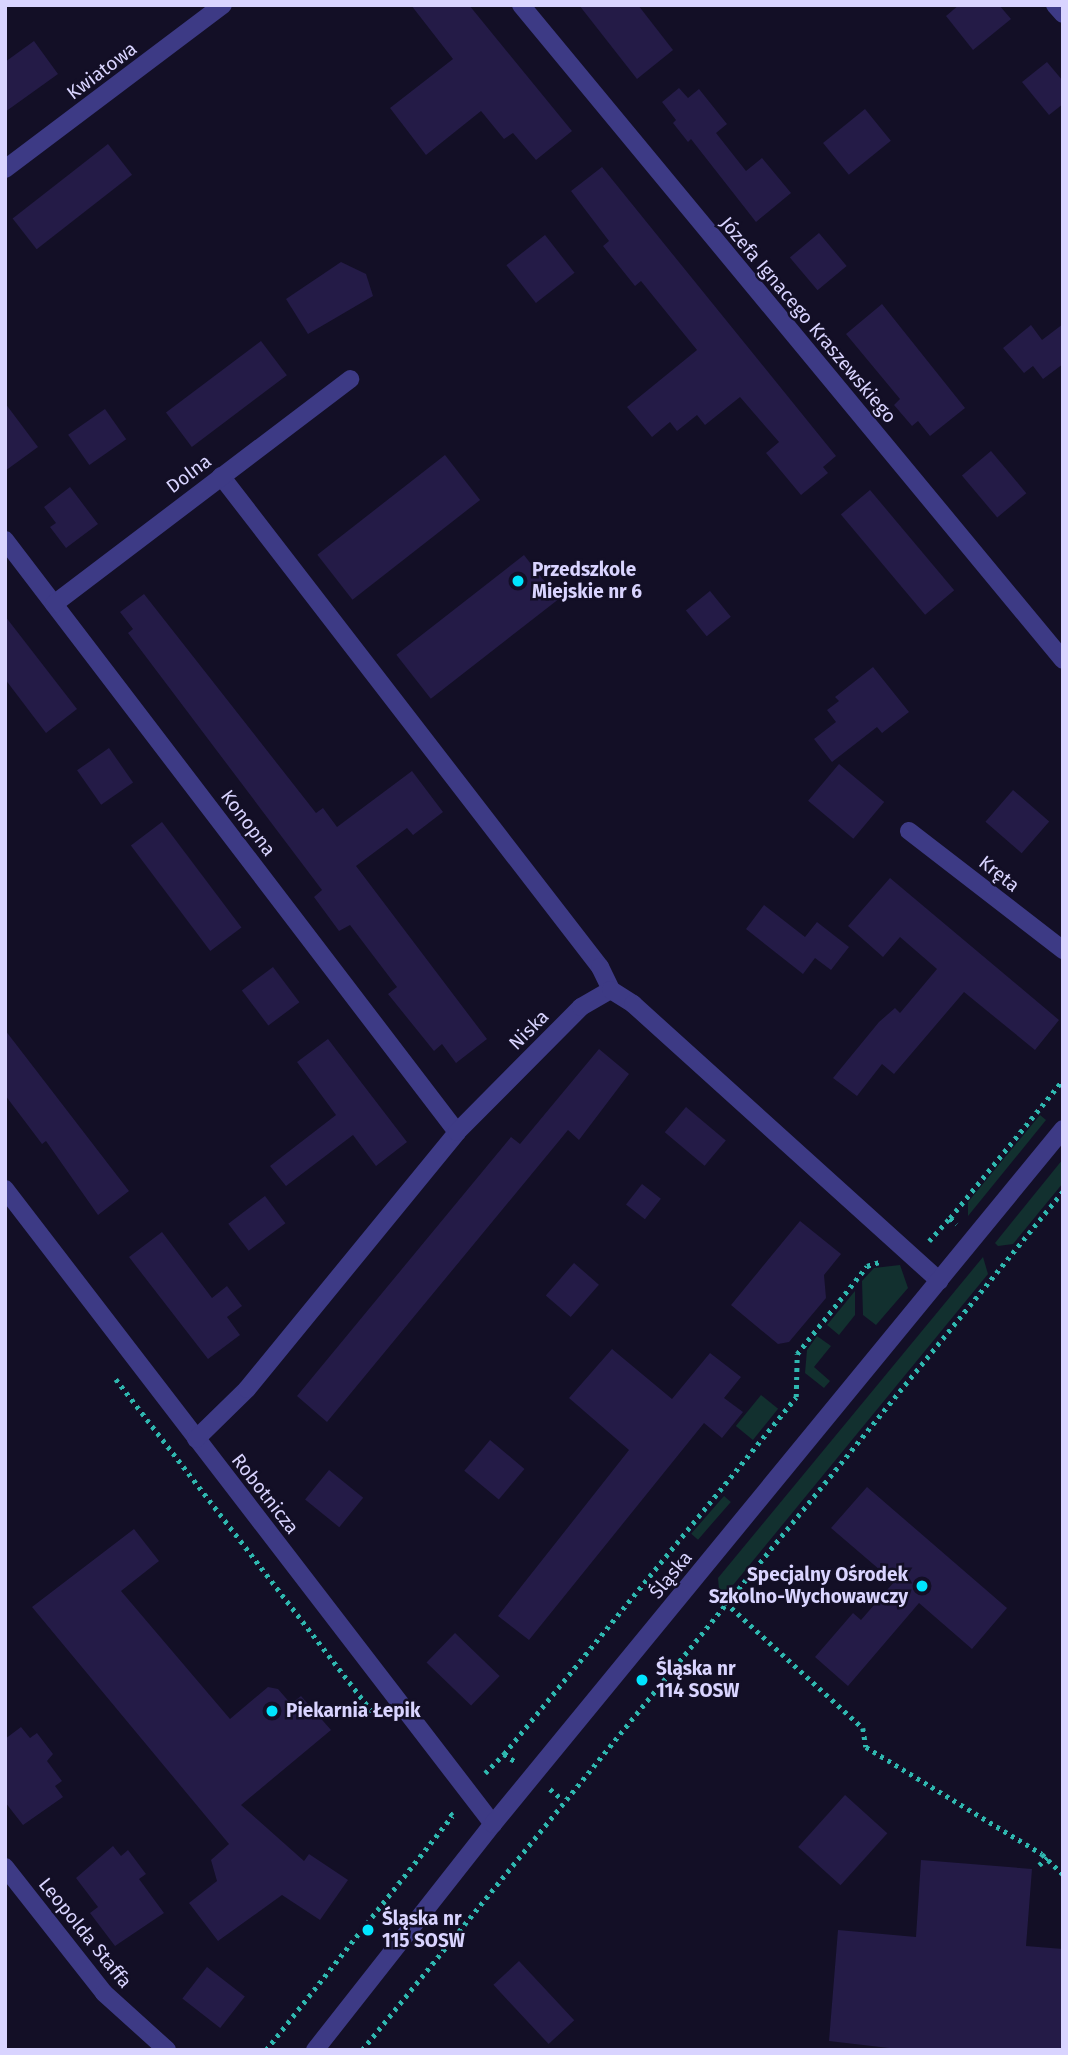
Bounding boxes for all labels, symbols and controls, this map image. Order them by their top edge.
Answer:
street label: Kwiatowa [62,37,142,105]
street label: Józefa Ignacego Kraszewskiego [715,212,901,428]
street label: Dolna [162,450,216,498]
place label: Przedszkole Miejskie nr 6 [532,559,642,603]
marker: Przedszkole Miejskie nr 6 [510,573,526,589]
street label: Konopna [216,785,280,861]
street label: Kręta [974,851,1024,897]
street label: Niska [504,1005,554,1055]
street label: Robotnicza [227,1449,303,1539]
street label: Śląska [645,1547,697,1603]
place label: Specjalny Ośrodek Szkolno-Wychowawczy [709,1564,908,1608]
marker: Specjalny Ośrodek Szkolno-Wychowawczy [914,1578,930,1594]
place label: Śląska nr 114 SOSW [656,1658,739,1702]
marker: Śląska nr 114 SOSW [634,1672,650,1688]
place label: Piekarnia Łepik [286,1700,420,1722]
marker: Piekarnia Łepik [264,1703,280,1719]
street label: Leopolda Staffa [34,1873,136,1993]
place label: Śląska nr 115 SOSW [382,1908,465,1952]
marker: Śląska nr 115 SOSW [360,1922,376,1938]

